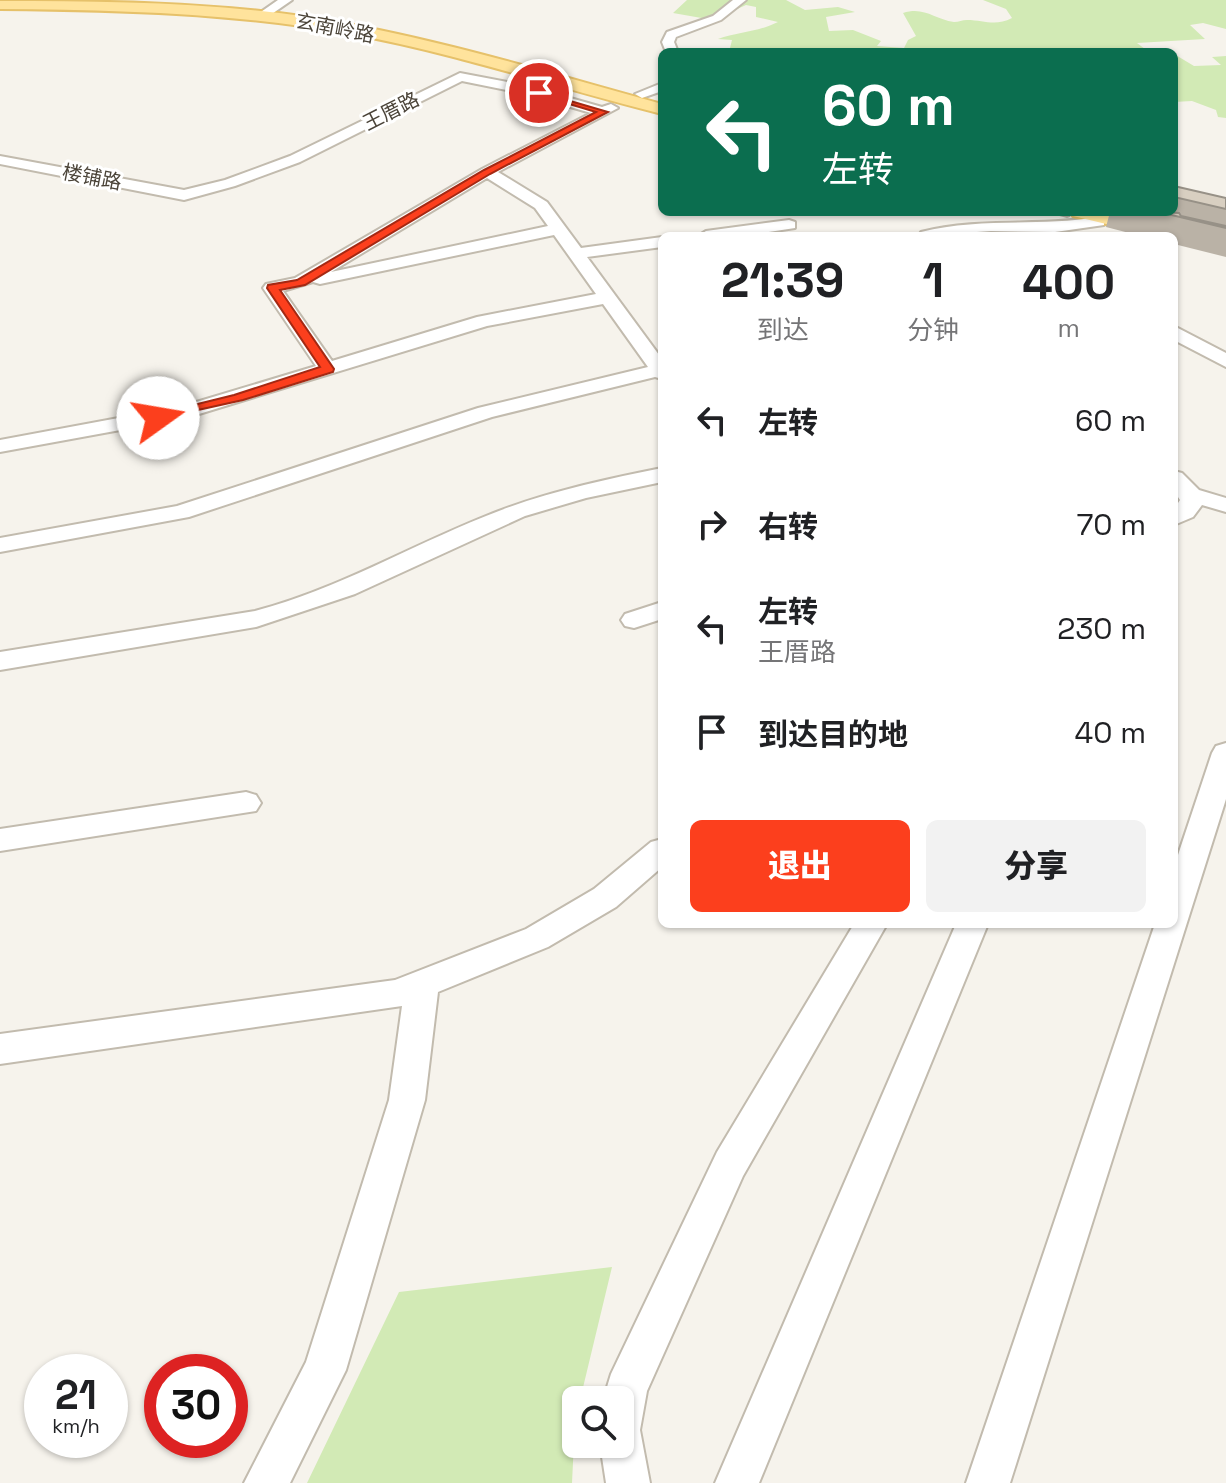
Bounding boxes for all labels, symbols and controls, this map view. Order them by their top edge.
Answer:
street label: 玄南岭路 [293,8,377,48]
pin [505,59,573,127]
text: 60 m [822,70,955,141]
icon: arrive [517,71,561,115]
icon: left [690,80,794,184]
street label: 王厝路 [358,86,424,136]
text: 左转 [822,147,894,193]
street label: 楼铺路 [60,159,124,195]
text: 21:39 [721,250,844,311]
text: 1 [922,250,944,311]
text: 400 [1022,252,1115,313]
text: m [1057,311,1080,345]
text: 到达 [757,313,809,347]
text: 分钟 [907,313,959,347]
position arrow [116,376,200,460]
icon: left [690,398,734,442]
text: 60 m [1075,401,1146,440]
text: 左转 [758,403,818,442]
icon: right [690,502,734,546]
text: 70 m [1077,505,1146,544]
text: 右转 [758,507,818,546]
text: 左转 [758,592,818,631]
icon: left [690,606,734,650]
text: 230 m [1057,609,1146,648]
text: 王厝路 [758,635,836,669]
icon: arrive [690,710,734,754]
text: 40 m [1075,713,1146,752]
text: 到达目的地 [758,715,908,754]
button: 退出 [690,820,910,912]
button: 分享 [926,820,1146,912]
speed limit sign: 30 [144,1354,248,1458]
text: 21 [55,1370,97,1421]
map controls [562,1386,634,1458]
button: search [562,1386,634,1458]
text: km/h [52,1413,100,1439]

